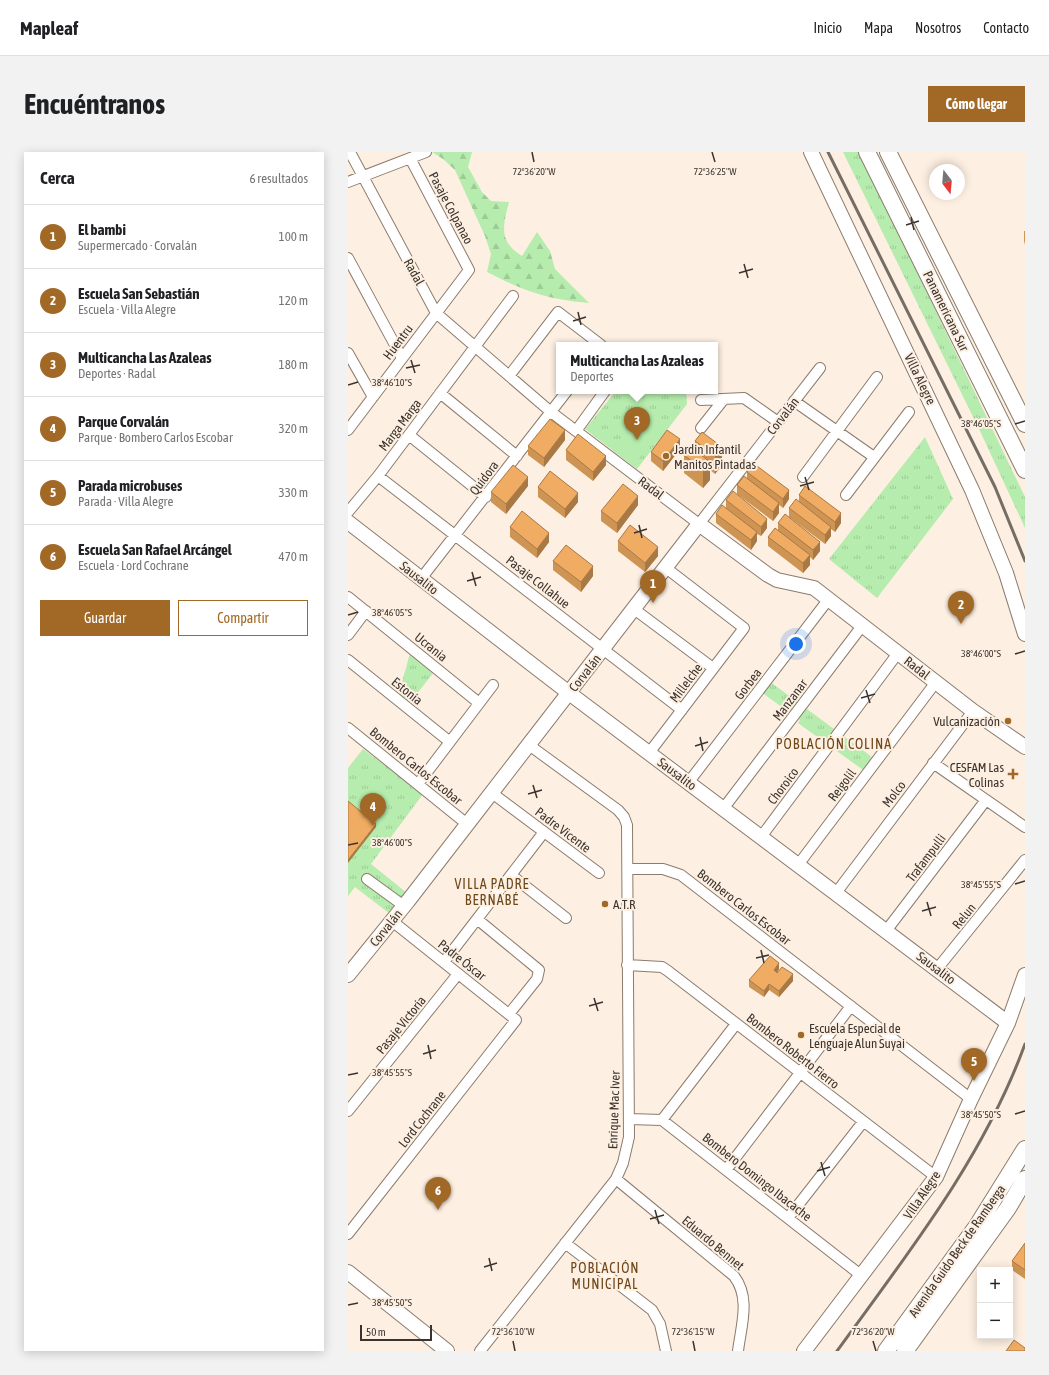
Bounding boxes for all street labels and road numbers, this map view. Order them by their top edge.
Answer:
street label: Pasaje Colpanao [426,169,476,247]
street label: Radal [401,256,428,288]
street label: Panamericana Sur [920,269,972,354]
street label: Huentru [380,322,416,362]
street label: Villa Alegre [901,351,939,407]
street label: Corvalán [764,394,802,438]
street label: Marga Marga [376,396,424,454]
street label: Quidora [466,458,502,498]
street label: Radal [635,474,667,503]
street label: Pasaje Collahue [503,552,573,612]
street label: Sausalito [397,558,441,598]
street label: Ucrania [412,629,450,665]
street label: Corvalán [566,651,604,695]
street label: Radal [901,653,933,683]
street label: Millelche [667,661,705,705]
street label: Gorbea [731,666,765,702]
street label: Estonia [389,674,425,708]
street label: Manzanar [770,676,811,724]
street label: Bombero Carlos Escobar [367,724,465,808]
street label: Sausalito [655,755,699,793]
street label: Choroico [764,765,802,807]
street label: Reigolil [825,765,859,804]
street label: Molco [879,778,909,810]
street label: Padre Vicente [532,804,594,856]
street label: Trafampulli [903,831,949,885]
street label: Bombero Carlos Escobar [694,866,794,948]
street label: Relun [949,900,979,932]
street label: Corvalán [367,907,405,949]
street label: Padre Óscar [435,937,489,983]
street label: Sausalito [914,949,958,987]
street label: Pasaje Victoria [373,993,429,1057]
street label: Bombero Roberto Fierro [744,1010,842,1092]
street label: Enrique Mac Iver [605,1070,623,1149]
street label: Lord Cochrane [395,1088,449,1150]
street label: Bombero Domingo Ibacache [700,1130,815,1224]
street label: Villa Alegre [900,1168,944,1222]
street label: Avenida Guido Beck de Ramberga [906,1182,1008,1320]
street label: Eduardo Bennet [679,1213,747,1273]

